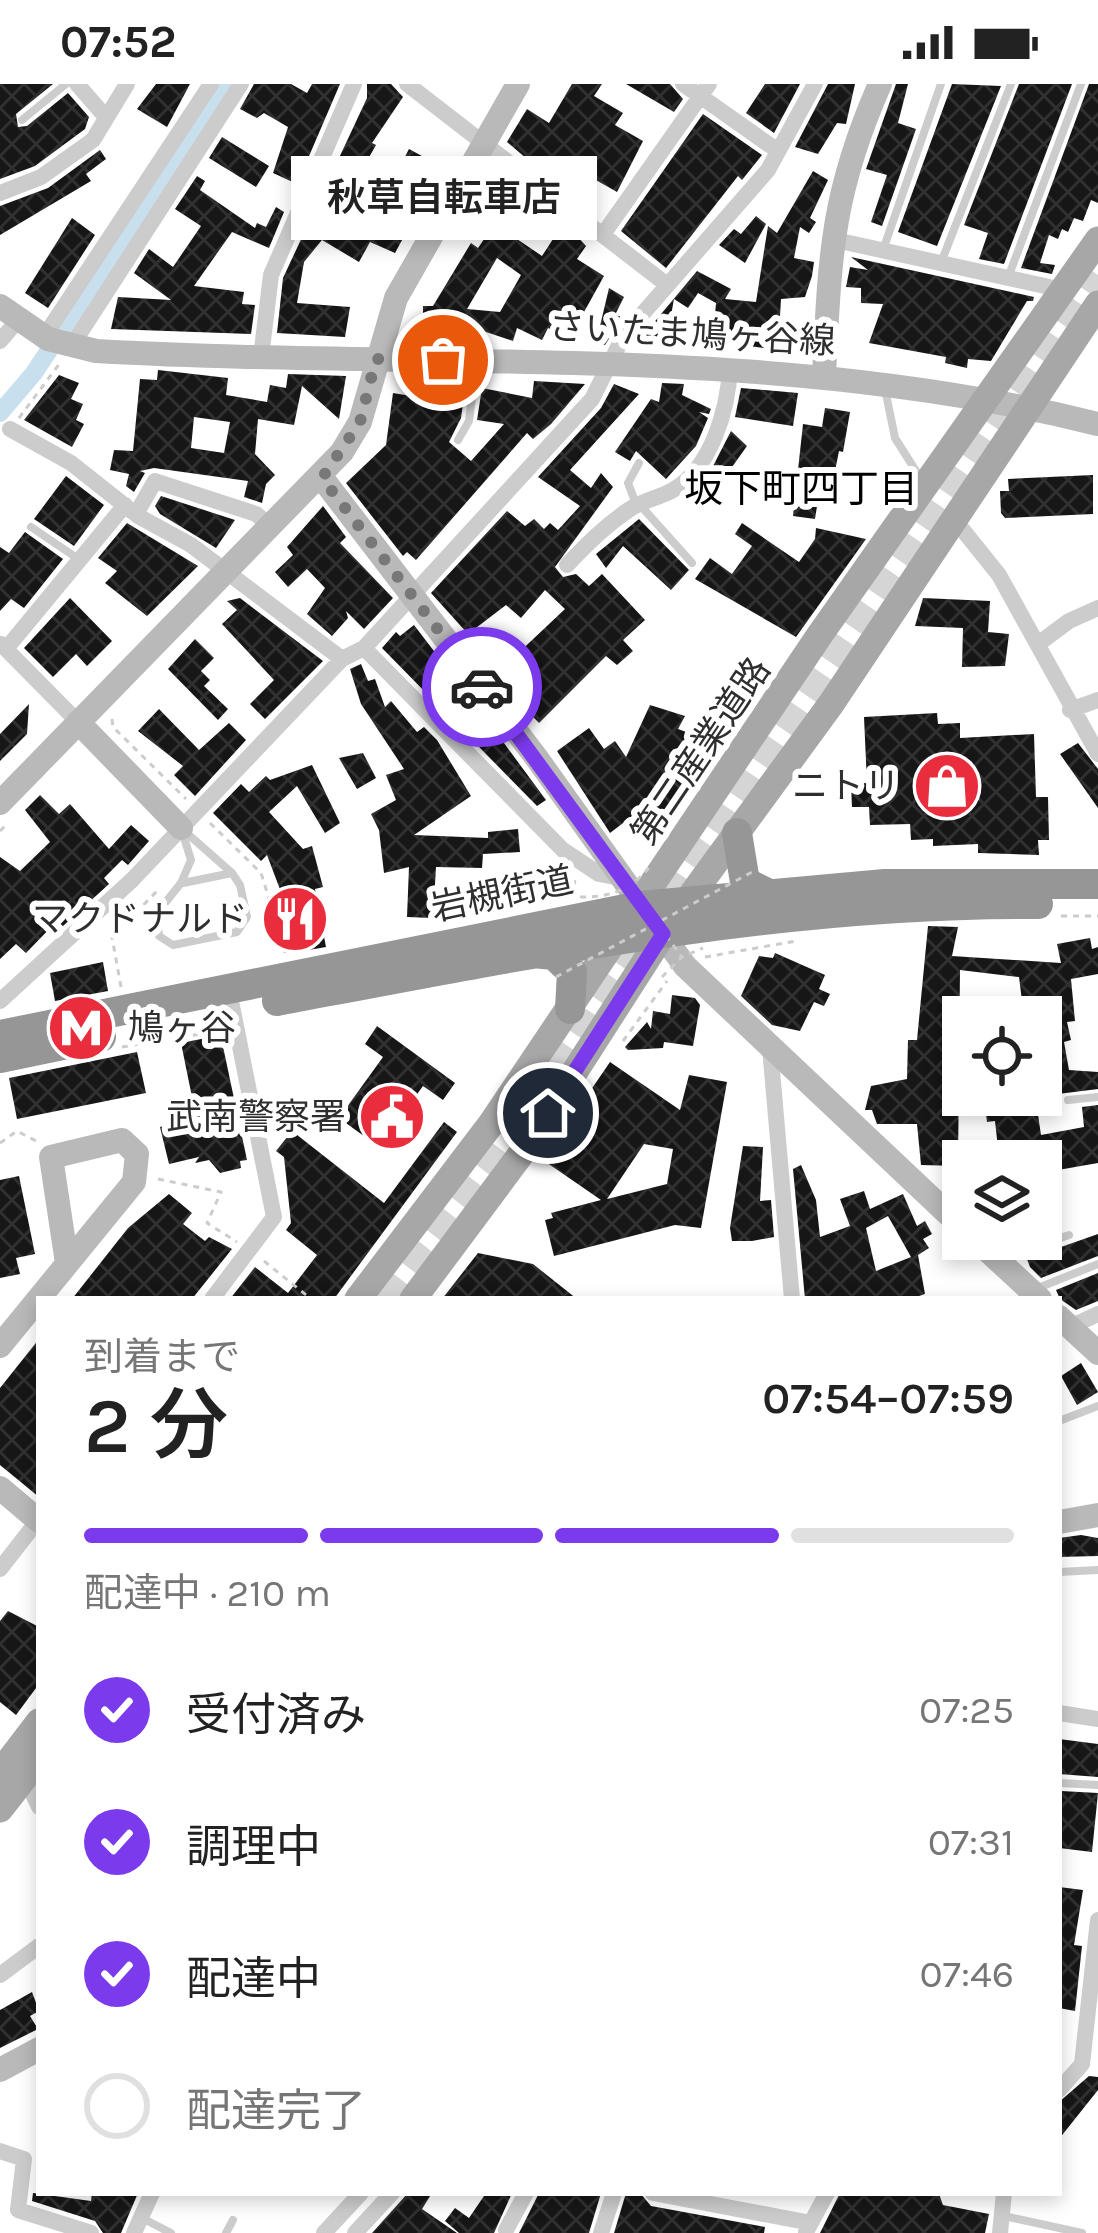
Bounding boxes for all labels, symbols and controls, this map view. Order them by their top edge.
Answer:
text: 07:52 [60,16,176,68]
callout: 秋草自転車店 [290,156,596,240]
text: 秋草自転車店 [327,175,561,221]
street label: さいたま鳩ヶ谷線 [548,306,836,362]
pin [392,309,494,411]
icon: bag [410,327,476,393]
district label: 坂下町四丁目 [684,466,918,512]
courier [422,627,542,747]
street label: 第二産業道路 [623,650,779,852]
icon: car [449,654,515,720]
shop icon: ニトリ [912,751,982,821]
place label: ニトリ [792,765,900,807]
street label: 岩槻街道 [427,858,577,930]
restaurant icon: マクドナルド [260,884,330,954]
place label: マクドナルド [32,898,248,940]
metro station icon: 鳩ヶ谷 [46,993,116,1063]
map controls [942,996,1062,1260]
button: locate [942,996,1062,1116]
place label: 鳩ヶ谷 [128,1007,236,1049]
pin [497,1062,599,1164]
icon: home [515,1080,581,1146]
public building icon: 武南警察署 [357,1082,427,1152]
place label: 武南警察署 [166,1096,346,1138]
button: layers [942,1140,1062,1260]
text: 到着まで [84,1334,240,1380]
text: 07:54–07:59 [762,1372,1014,1424]
text: 2 分 [84,1380,228,1472]
text: 配達中 · 210 m [84,1570,331,1616]
icon: check [84,1677,150,1743]
text: 07:25 [919,1687,1014,1733]
text: 受付済み [186,1689,366,1741]
icon: check [84,1809,150,1875]
text: 07:31 [928,1819,1014,1865]
text: 調理中 [186,1821,321,1873]
icon: check [84,1941,150,2007]
text: 07:46 [919,1951,1014,1997]
text: 配達中 [186,1953,321,2005]
text: 配達完了 [186,2085,366,2137]

